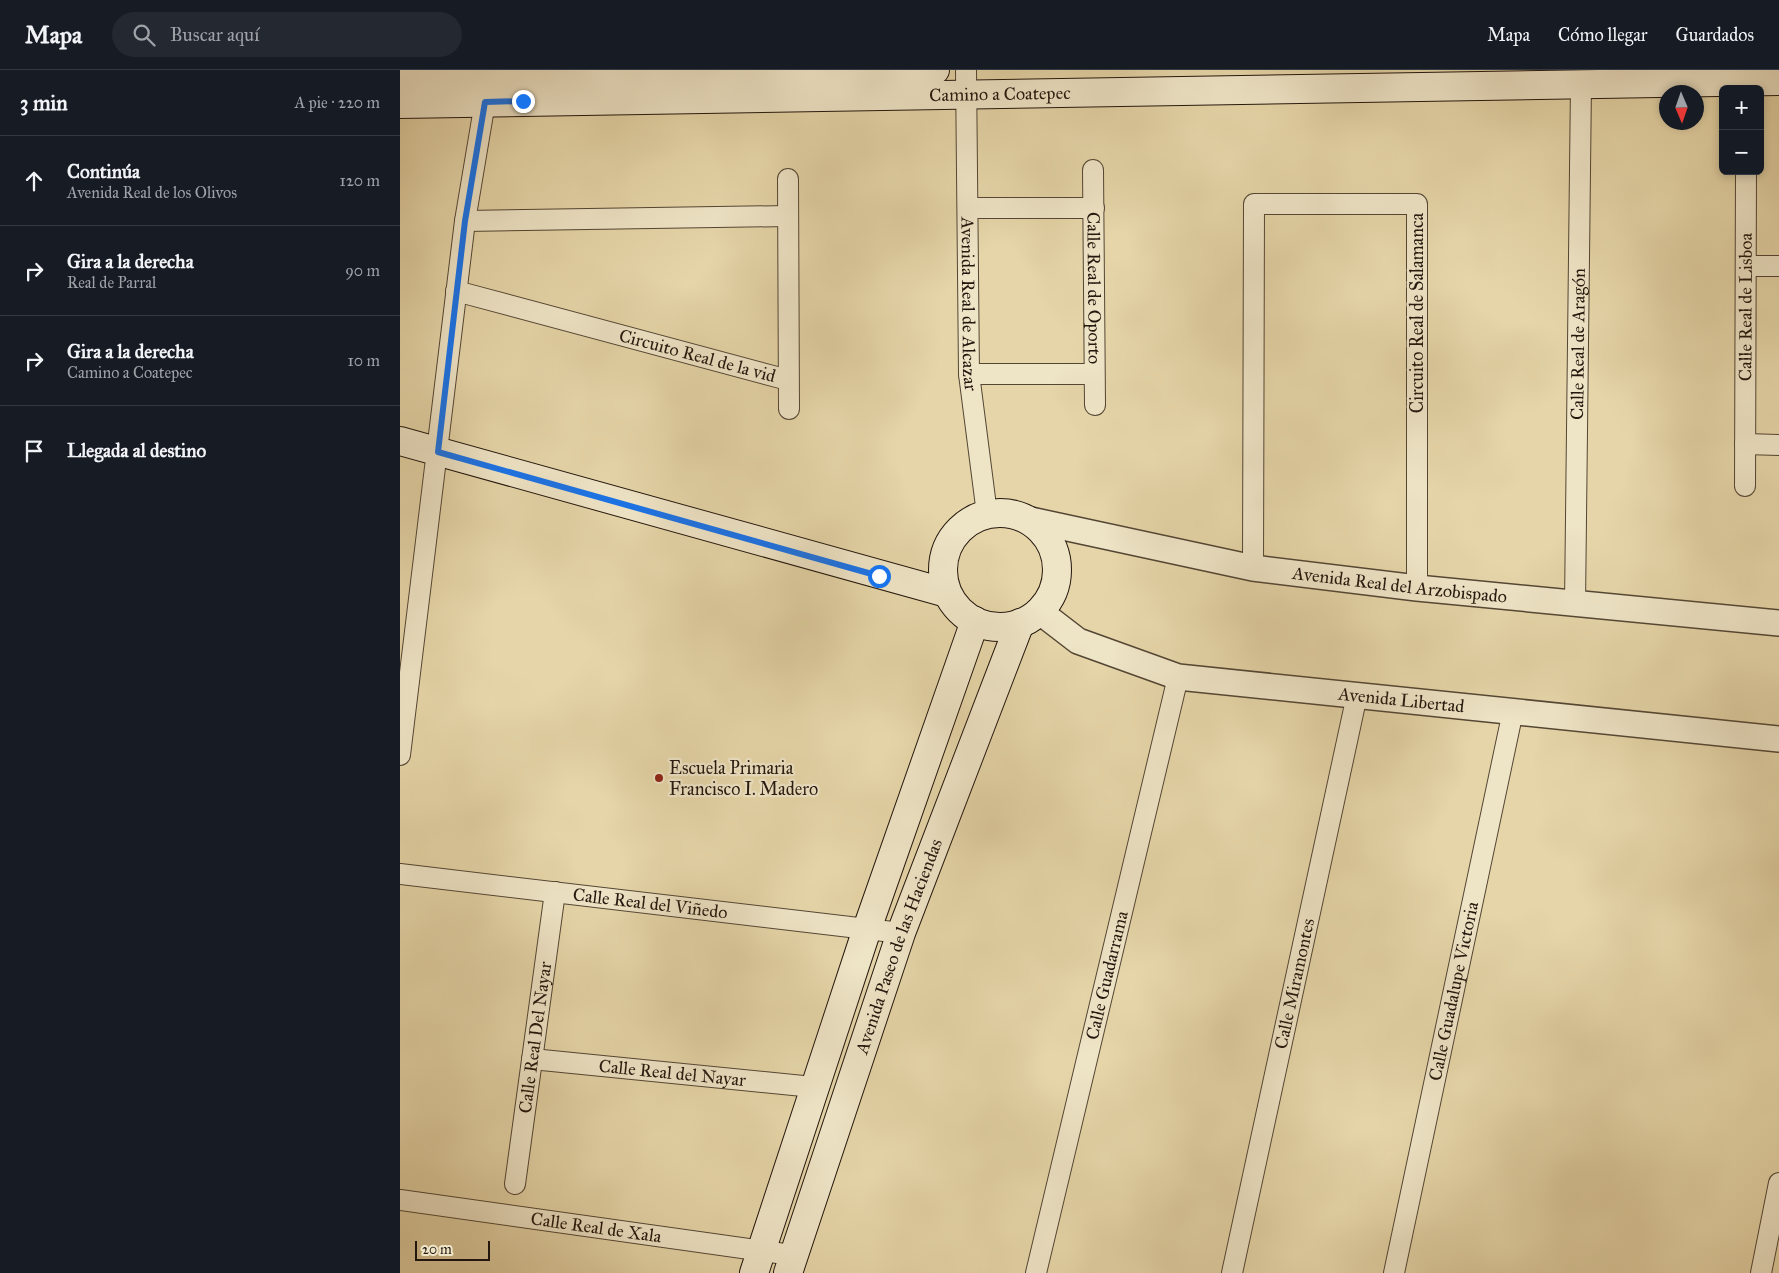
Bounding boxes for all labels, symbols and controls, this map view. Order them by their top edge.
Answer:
search box [112,12,462,57]
text: Mapa [25,20,82,50]
icon: search [130,21,158,49]
text: Buscar aquí [170,23,259,46]
text: Mapa [1487,24,1530,46]
text: Cómo llegar [1558,24,1648,46]
text: Guardados [1676,24,1754,46]
street label: Camino a Coatepec [929,82,1071,106]
north arrow [1659,85,1704,130]
map controls [1719,85,1764,175]
button: + [1719,85,1764,130]
text: 3 min [20,90,68,116]
route end [512,90,535,113]
text: A pie · 220 m [294,93,380,112]
button: − [1719,130,1764,175]
text: Continúa [67,160,140,183]
icon: ahead [20,167,48,195]
text: 120 m [340,171,380,190]
text: Avenida Real de los Olivos [67,183,237,202]
street label: Calle Real de Oporto [1082,212,1106,364]
street label: Circuito Real de Salamanca [1406,212,1428,413]
street label: Avenida Real de Alcazar [956,216,982,393]
street label: Calle Real de Lisboa [1734,232,1757,381]
text: Gira a la derecha [67,250,194,273]
icon: right [20,257,48,285]
text: 90 m [345,261,380,280]
street label: Calle Real de Aragón [1566,268,1591,420]
text: Real de Parral [67,273,156,292]
street label: Circuito Real de la vid [617,324,778,387]
text: Gira a la derecha [67,340,194,363]
icon: right [20,347,48,375]
text: 10 m [348,351,380,370]
text: Camino a Coatepec [67,363,193,382]
icon: arrive [20,437,48,465]
text: Llegada al destino [67,439,206,462]
street label: Avenida Real del Arzobispado [1290,562,1508,608]
route start [868,565,891,588]
street label: Avenida Libertad [1336,682,1465,717]
place label: Escuela Primaria Francisco I. Madero [669,757,818,800]
marker: Escuela Primaria Francisco I. Madero [653,772,665,784]
street label: Avenida Paseo de las Haciendas [850,836,947,1058]
street label: Calle Real del Viñedo [572,883,729,924]
street label: Calle Guadalupe Victoria [1424,899,1483,1083]
street label: Calle Guadarrama [1081,908,1133,1042]
street label: Calle Miramontes [1270,916,1319,1051]
street label: Calle Real Del Nayar [514,960,556,1115]
street label: Calle Real del Nayar [598,1055,747,1091]
street label: Calle Real de Xala [529,1207,663,1248]
scale bar [415,1238,490,1261]
text: 20 m [422,1241,452,1258]

